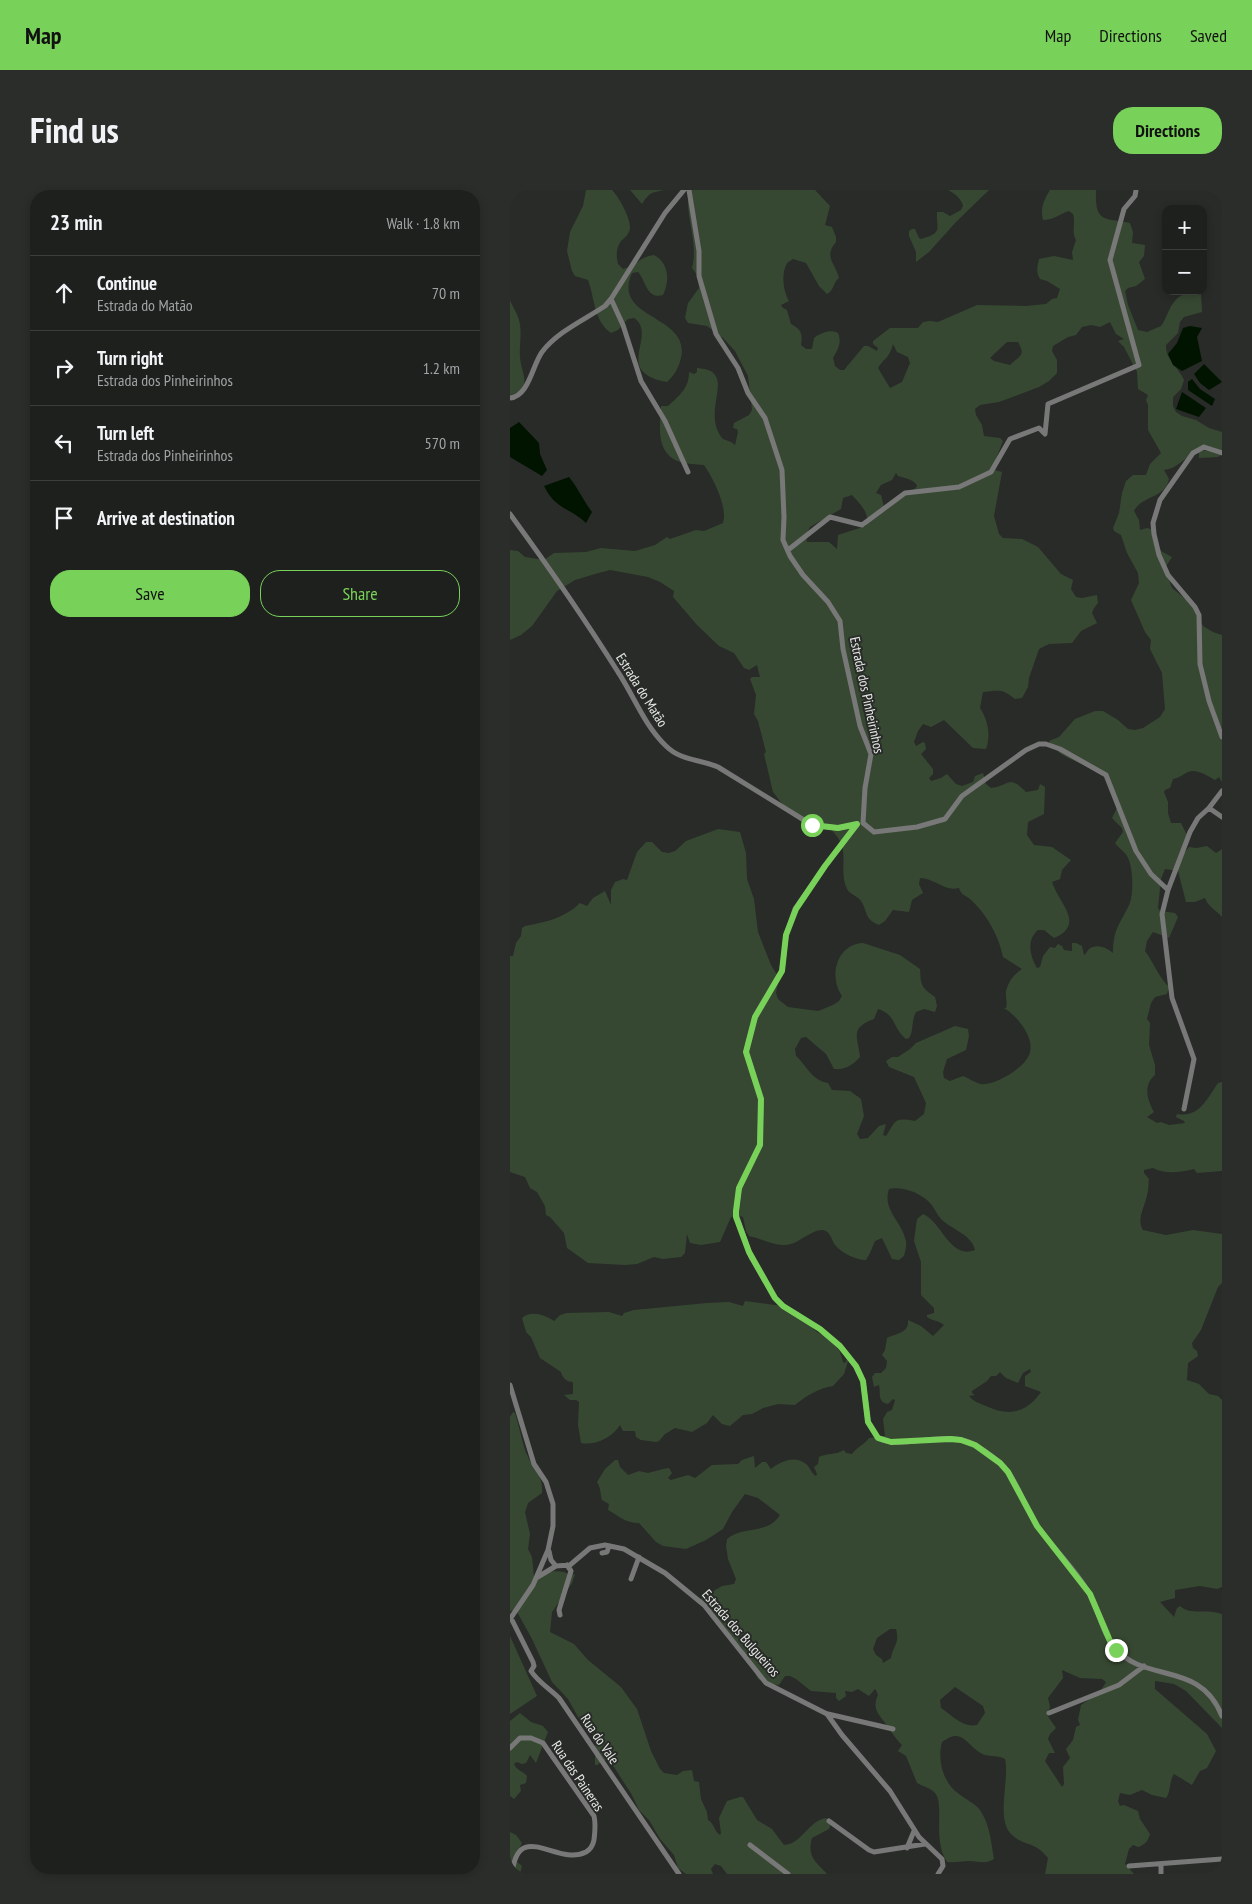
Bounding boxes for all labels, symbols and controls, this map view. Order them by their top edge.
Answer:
text: Map [25,20,62,51]
text: Map [1045,24,1071,47]
text: Directions [1099,24,1162,47]
text: Saved [1190,24,1227,47]
text: Find us [30,107,119,153]
button: Directions [1113,107,1222,154]
map controls [1162,205,1207,295]
button: + [1162,205,1207,250]
text: 23 min [50,209,102,236]
text: Walk · 1.8 km [386,213,460,233]
button: − [1162,250,1207,295]
text: Continue [97,271,157,295]
icon: ahead [50,279,78,307]
text: 70 m [432,283,460,303]
text: Estrada do Matão [97,295,193,315]
text: Turn right [97,346,163,370]
icon: right [50,354,78,382]
text: 1.2 km [423,358,460,378]
text: Estrada dos Pinheirinhos [97,370,233,390]
text: Turn left [97,421,154,445]
icon: left [50,429,78,457]
text: 570 m [425,433,460,453]
text: Estrada dos Pinheirinhos [97,445,233,465]
icon: arrive [50,504,78,532]
text: Arrive at destination [97,506,235,530]
button: Save [50,570,250,617]
button: Share [260,570,460,617]
street label: Estrada dos Pinheirinhos [846,635,888,755]
street label: Estrada do Matão [612,650,672,730]
route start [801,814,824,837]
street label: Estrada dos Bulgueiros [698,1586,784,1681]
route end [1105,1639,1128,1662]
street label: Rua do Vale [577,1710,623,1768]
street label: Rua das Paineras [548,1737,608,1815]

